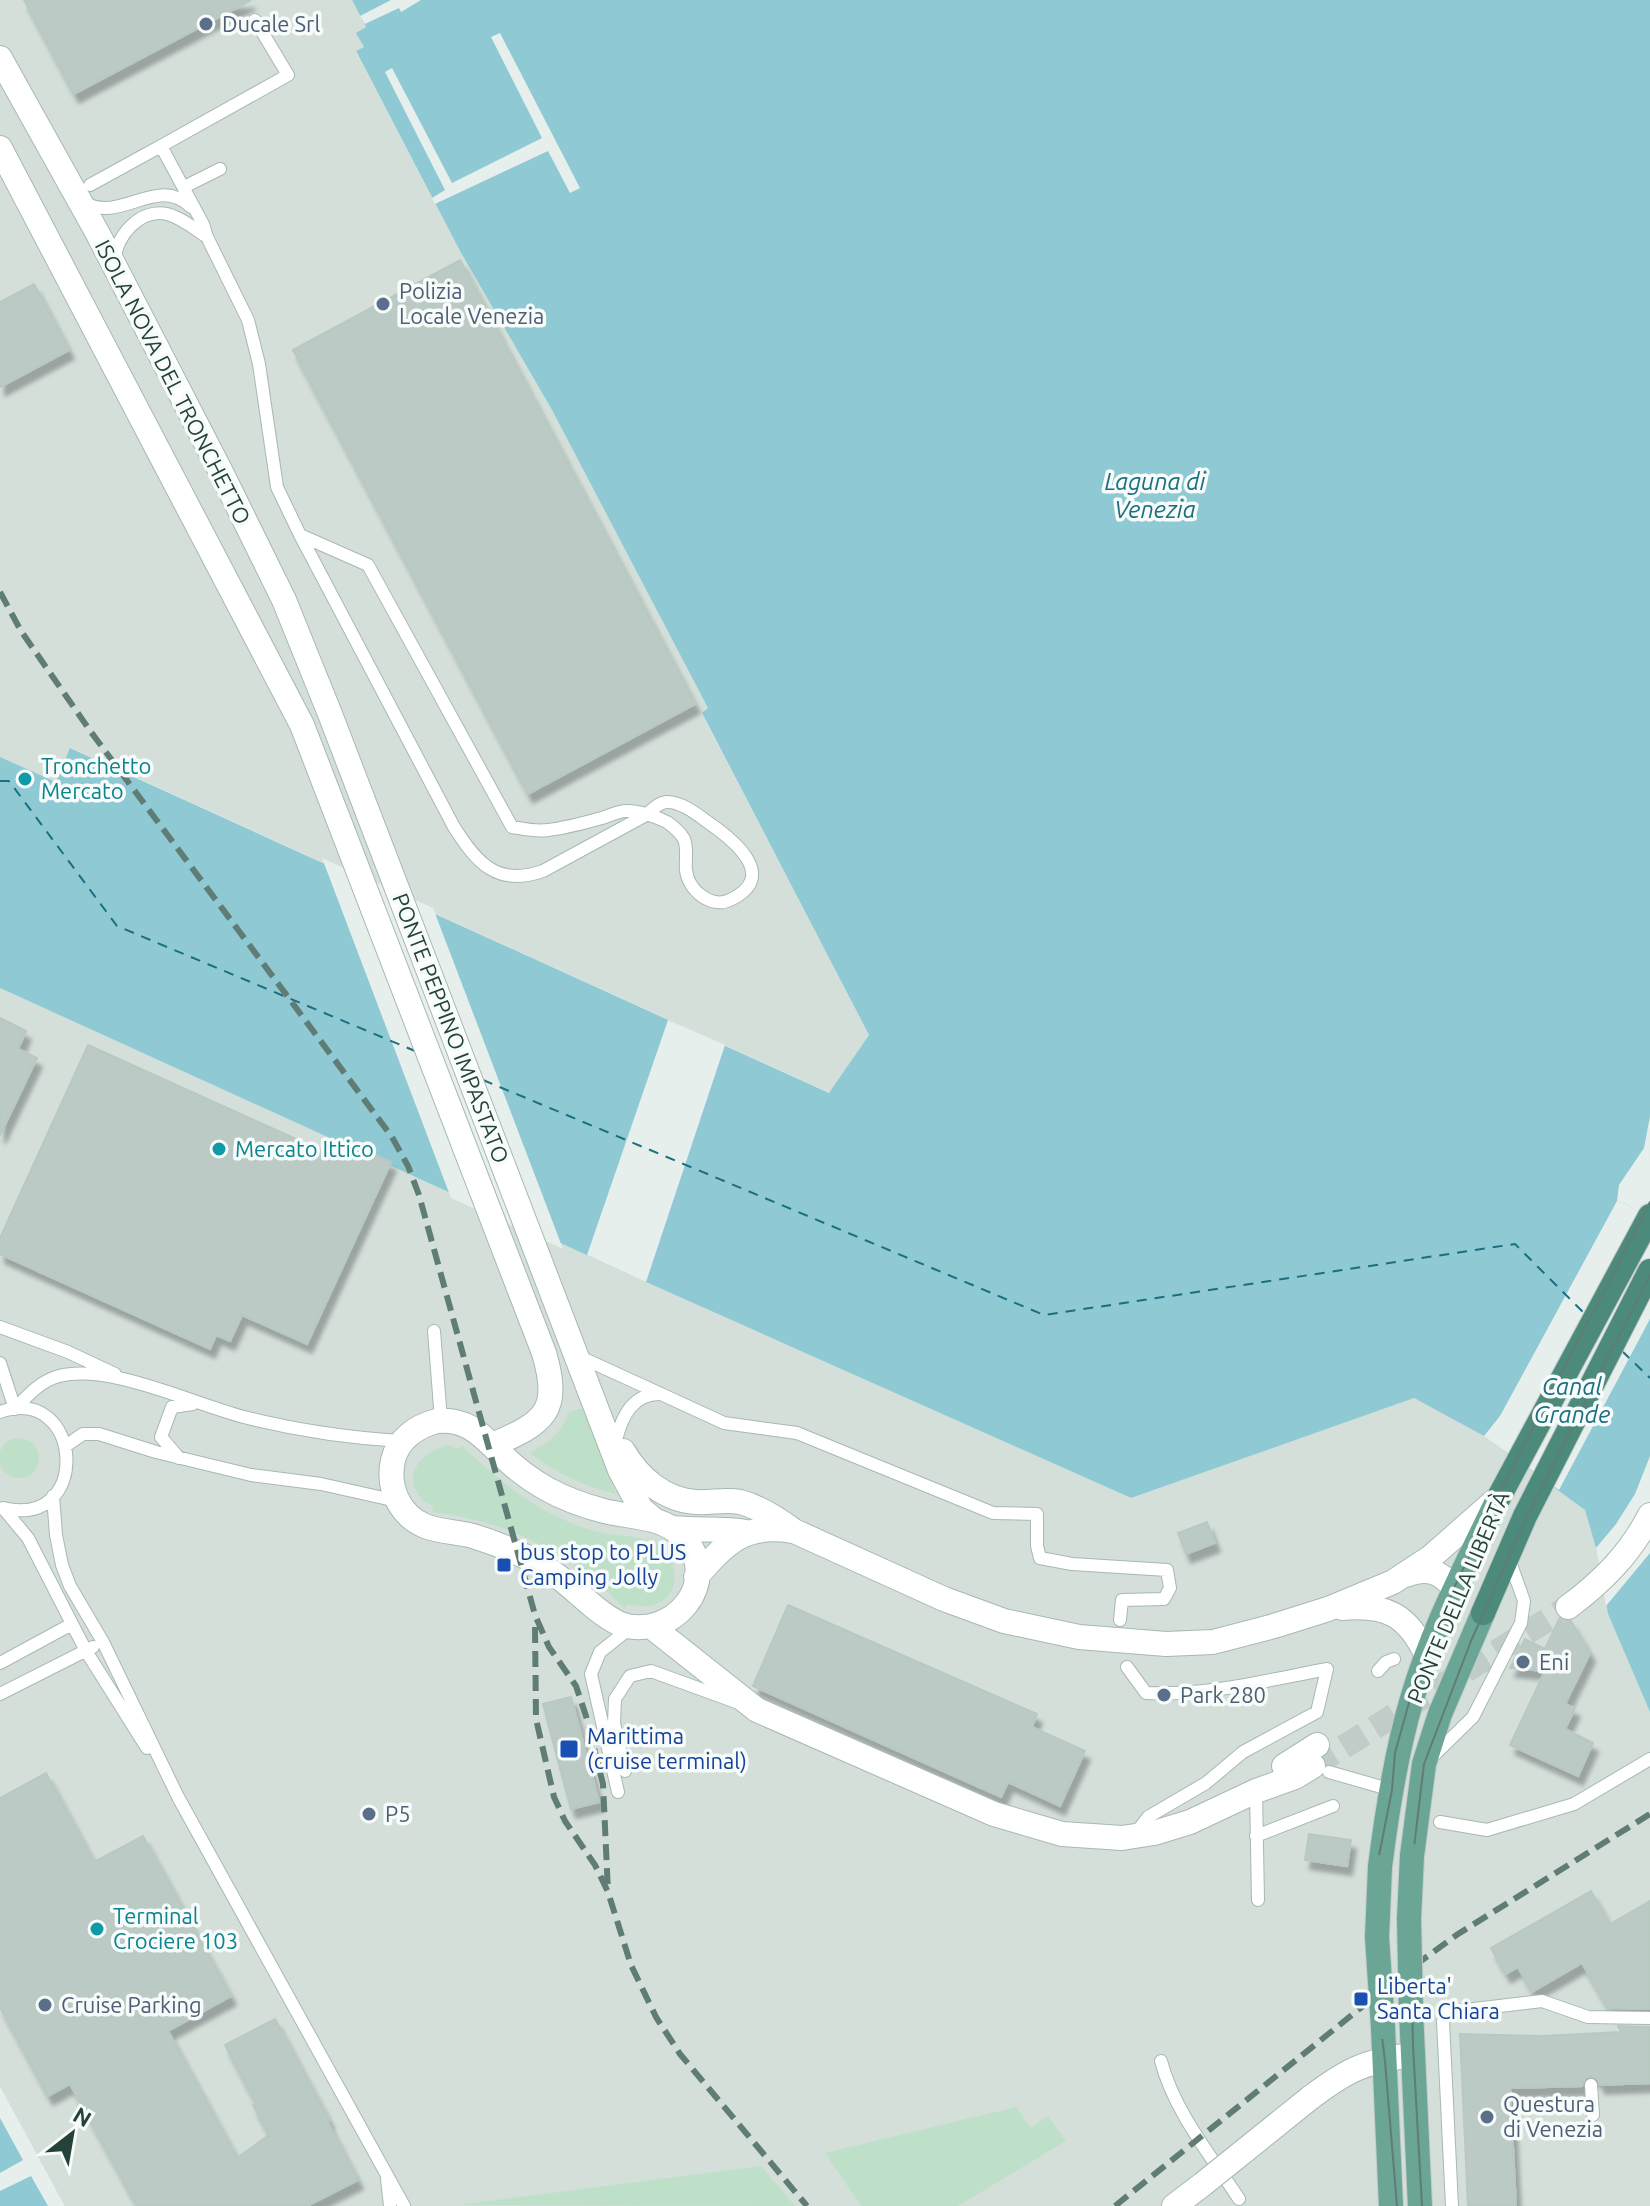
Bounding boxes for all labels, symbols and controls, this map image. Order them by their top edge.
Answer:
place label: Ducale Srl [222,11,320,36]
marker: Ducale Srl [197,15,215,33]
street label: ISOLA NOVA DEL TRONCHETTO [91,235,256,528]
place label: Polizia Locale Venezia [399,278,544,328]
marker: Polizia Locale Venezia [374,295,392,313]
water label: Laguna di Venezia [1104,468,1207,523]
place label: Tronchetto Mercato [41,753,151,803]
marker: Tronchetto Mercato [16,770,34,788]
street label: PONTE PEPPINO IMPASTATO [388,889,515,1166]
place label: Mercato Ittico [235,1136,374,1161]
marker: Mercato Ittico [210,1140,228,1158]
water label: Canal Grande [1534,1373,1610,1428]
street label: PONTE DELLA LIBERTÀ [1401,1486,1514,1707]
place label: bus stop to PLUS Camping Jolly [520,1539,686,1589]
marker: bus stop to PLUS Camping Jolly [495,1556,513,1574]
place label: Eni [1539,1649,1569,1674]
marker: Eni [1514,1653,1532,1671]
place label: Park 280 [1180,1682,1266,1707]
marker: Park 280 [1155,1686,1173,1704]
place label: Marittima (cruise terminal) [587,1723,747,1774]
marker: Marittima (cruise terminal) [558,1738,580,1760]
place label: P5 [385,1801,411,1826]
marker: P5 [360,1805,378,1823]
place label: Terminal Crociere 103 [113,1903,238,1953]
marker: Terminal Crociere 103 [88,1920,106,1938]
place label: Liberta' Santa Chiara [1377,1973,1500,2023]
marker: Liberta' Santa Chiara [1352,1990,1370,2008]
place label: Cruise Parking [61,1992,202,2017]
marker: Cruise Parking [36,1996,54,2014]
place label: Questura di Venezia [1503,2091,1603,2141]
north arrow [32,2094,112,2174]
text: N [69,2101,96,2131]
marker: Questura di Venezia [1478,2108,1496,2126]

